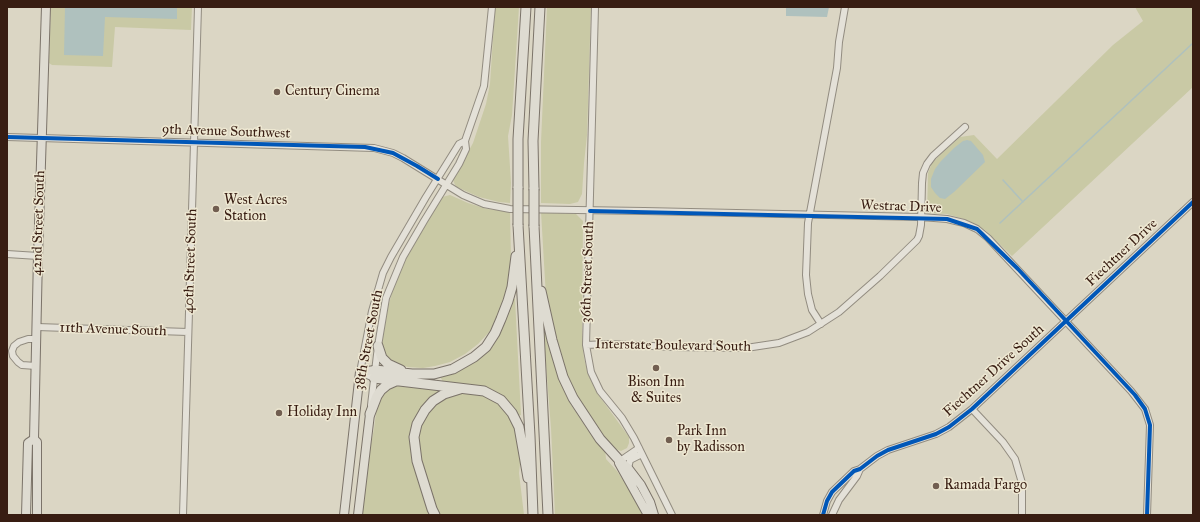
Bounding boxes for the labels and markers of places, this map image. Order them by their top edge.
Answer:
place label: Century Cinema [285,84,380,100]
marker: Century Cinema [272,87,282,97]
place label: West Acres Station [224,193,287,226]
marker: West Acres Station [211,204,221,214]
marker: Bison Inn & Suites [651,363,661,373]
place label: Bison Inn & Suites [627,375,685,408]
place label: Holiday Inn [287,405,357,421]
marker: Holiday Inn [274,408,284,418]
place label: Park Inn by Radisson [677,424,745,456]
marker: Park Inn by Radisson [664,435,674,445]
place label: Ramada Fargo [944,478,1027,494]
marker: Ramada Fargo [931,481,941,491]

